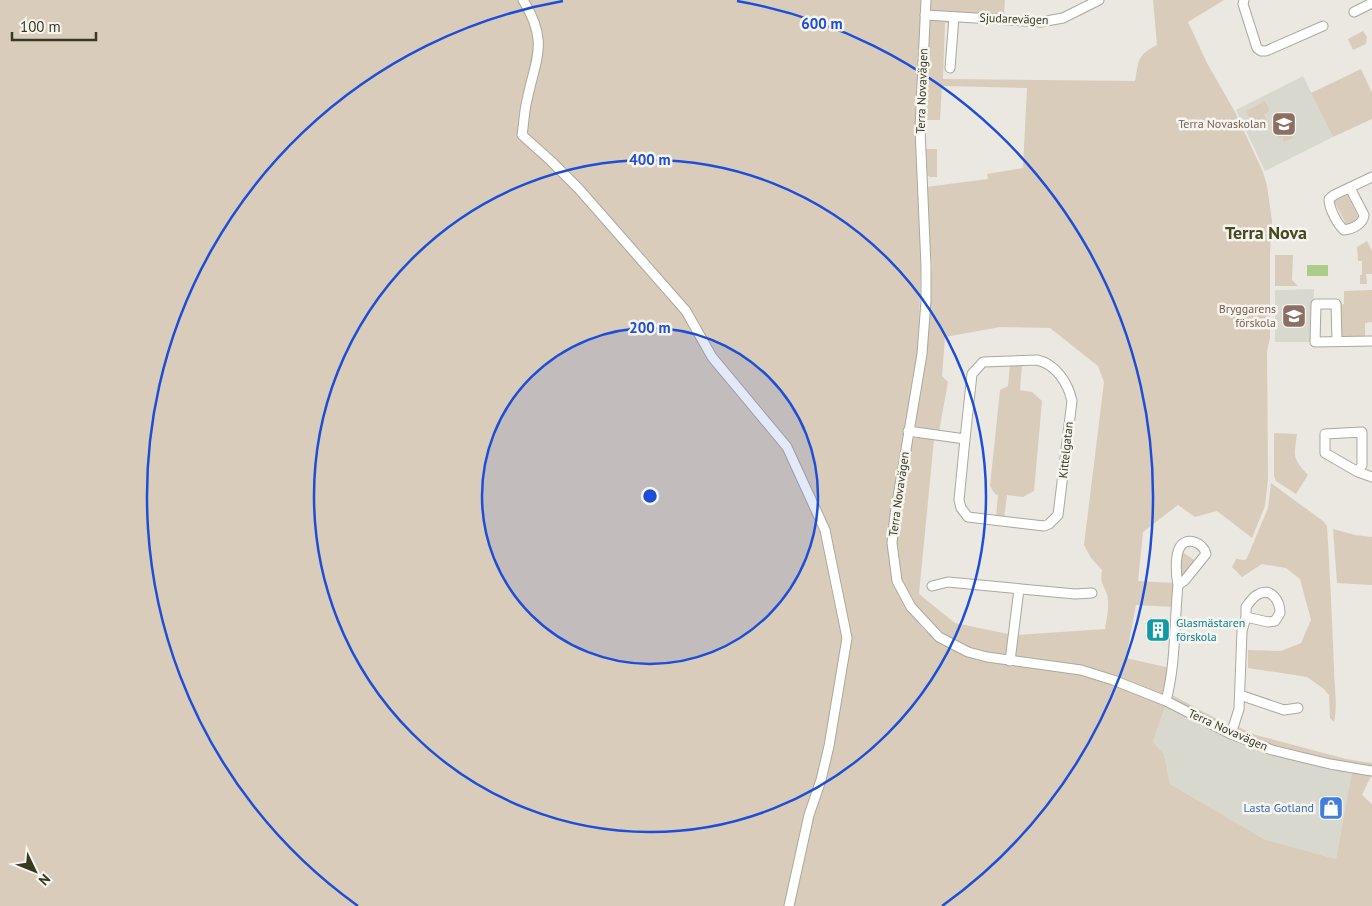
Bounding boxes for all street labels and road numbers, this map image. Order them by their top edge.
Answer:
street label: Sjudarevägen [979,10,1049,27]
street label: Terra Novavägen [913,48,930,134]
street label: Kittelgatan [1055,421,1076,479]
street label: Terra Novavägen [885,451,912,537]
street label: Terra Novavägen [1186,705,1270,754]

